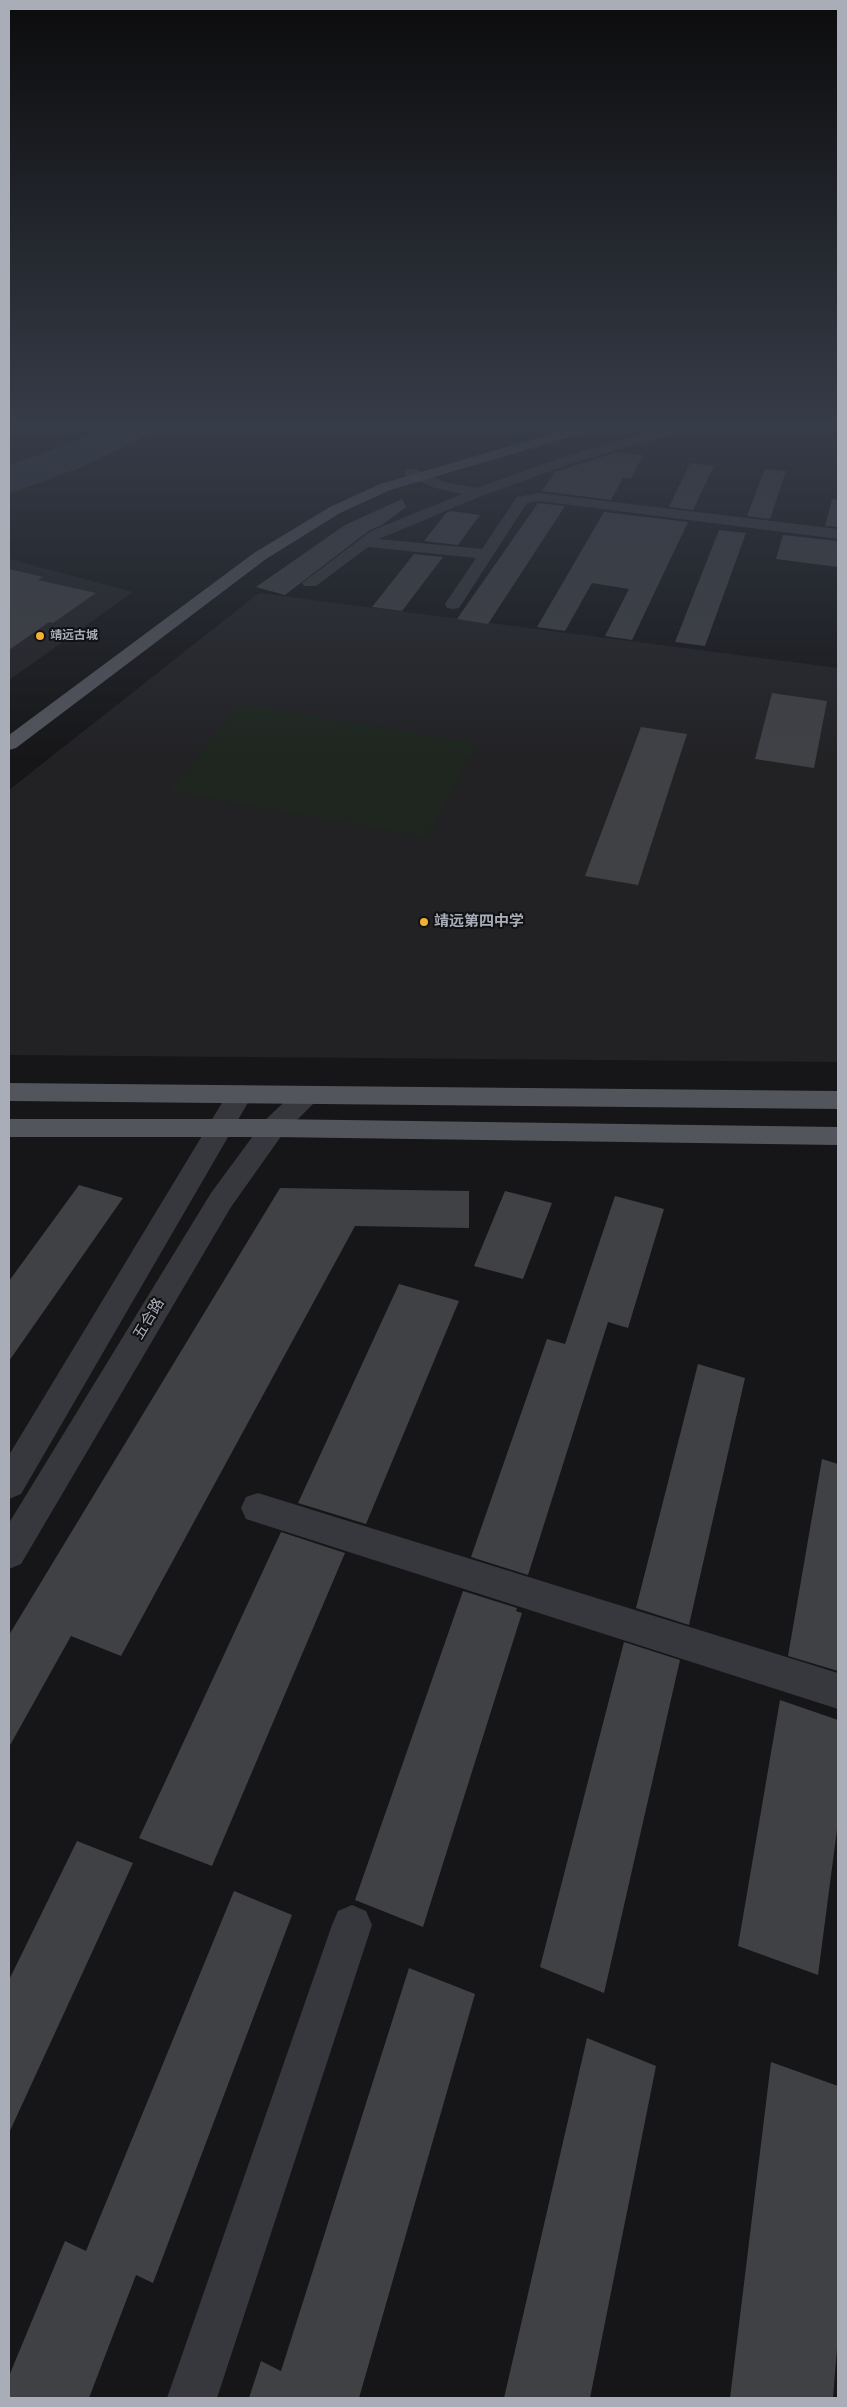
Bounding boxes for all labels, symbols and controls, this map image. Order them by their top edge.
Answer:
place label: 靖远古城 [50,629,98,643]
marker: 靖远古城 [34,630,46,642]
place label: 靖远第四中学 [434,913,524,931]
marker: 靖远第四中学 [418,916,430,928]
street label: 五合路 [130,1295,168,1343]

